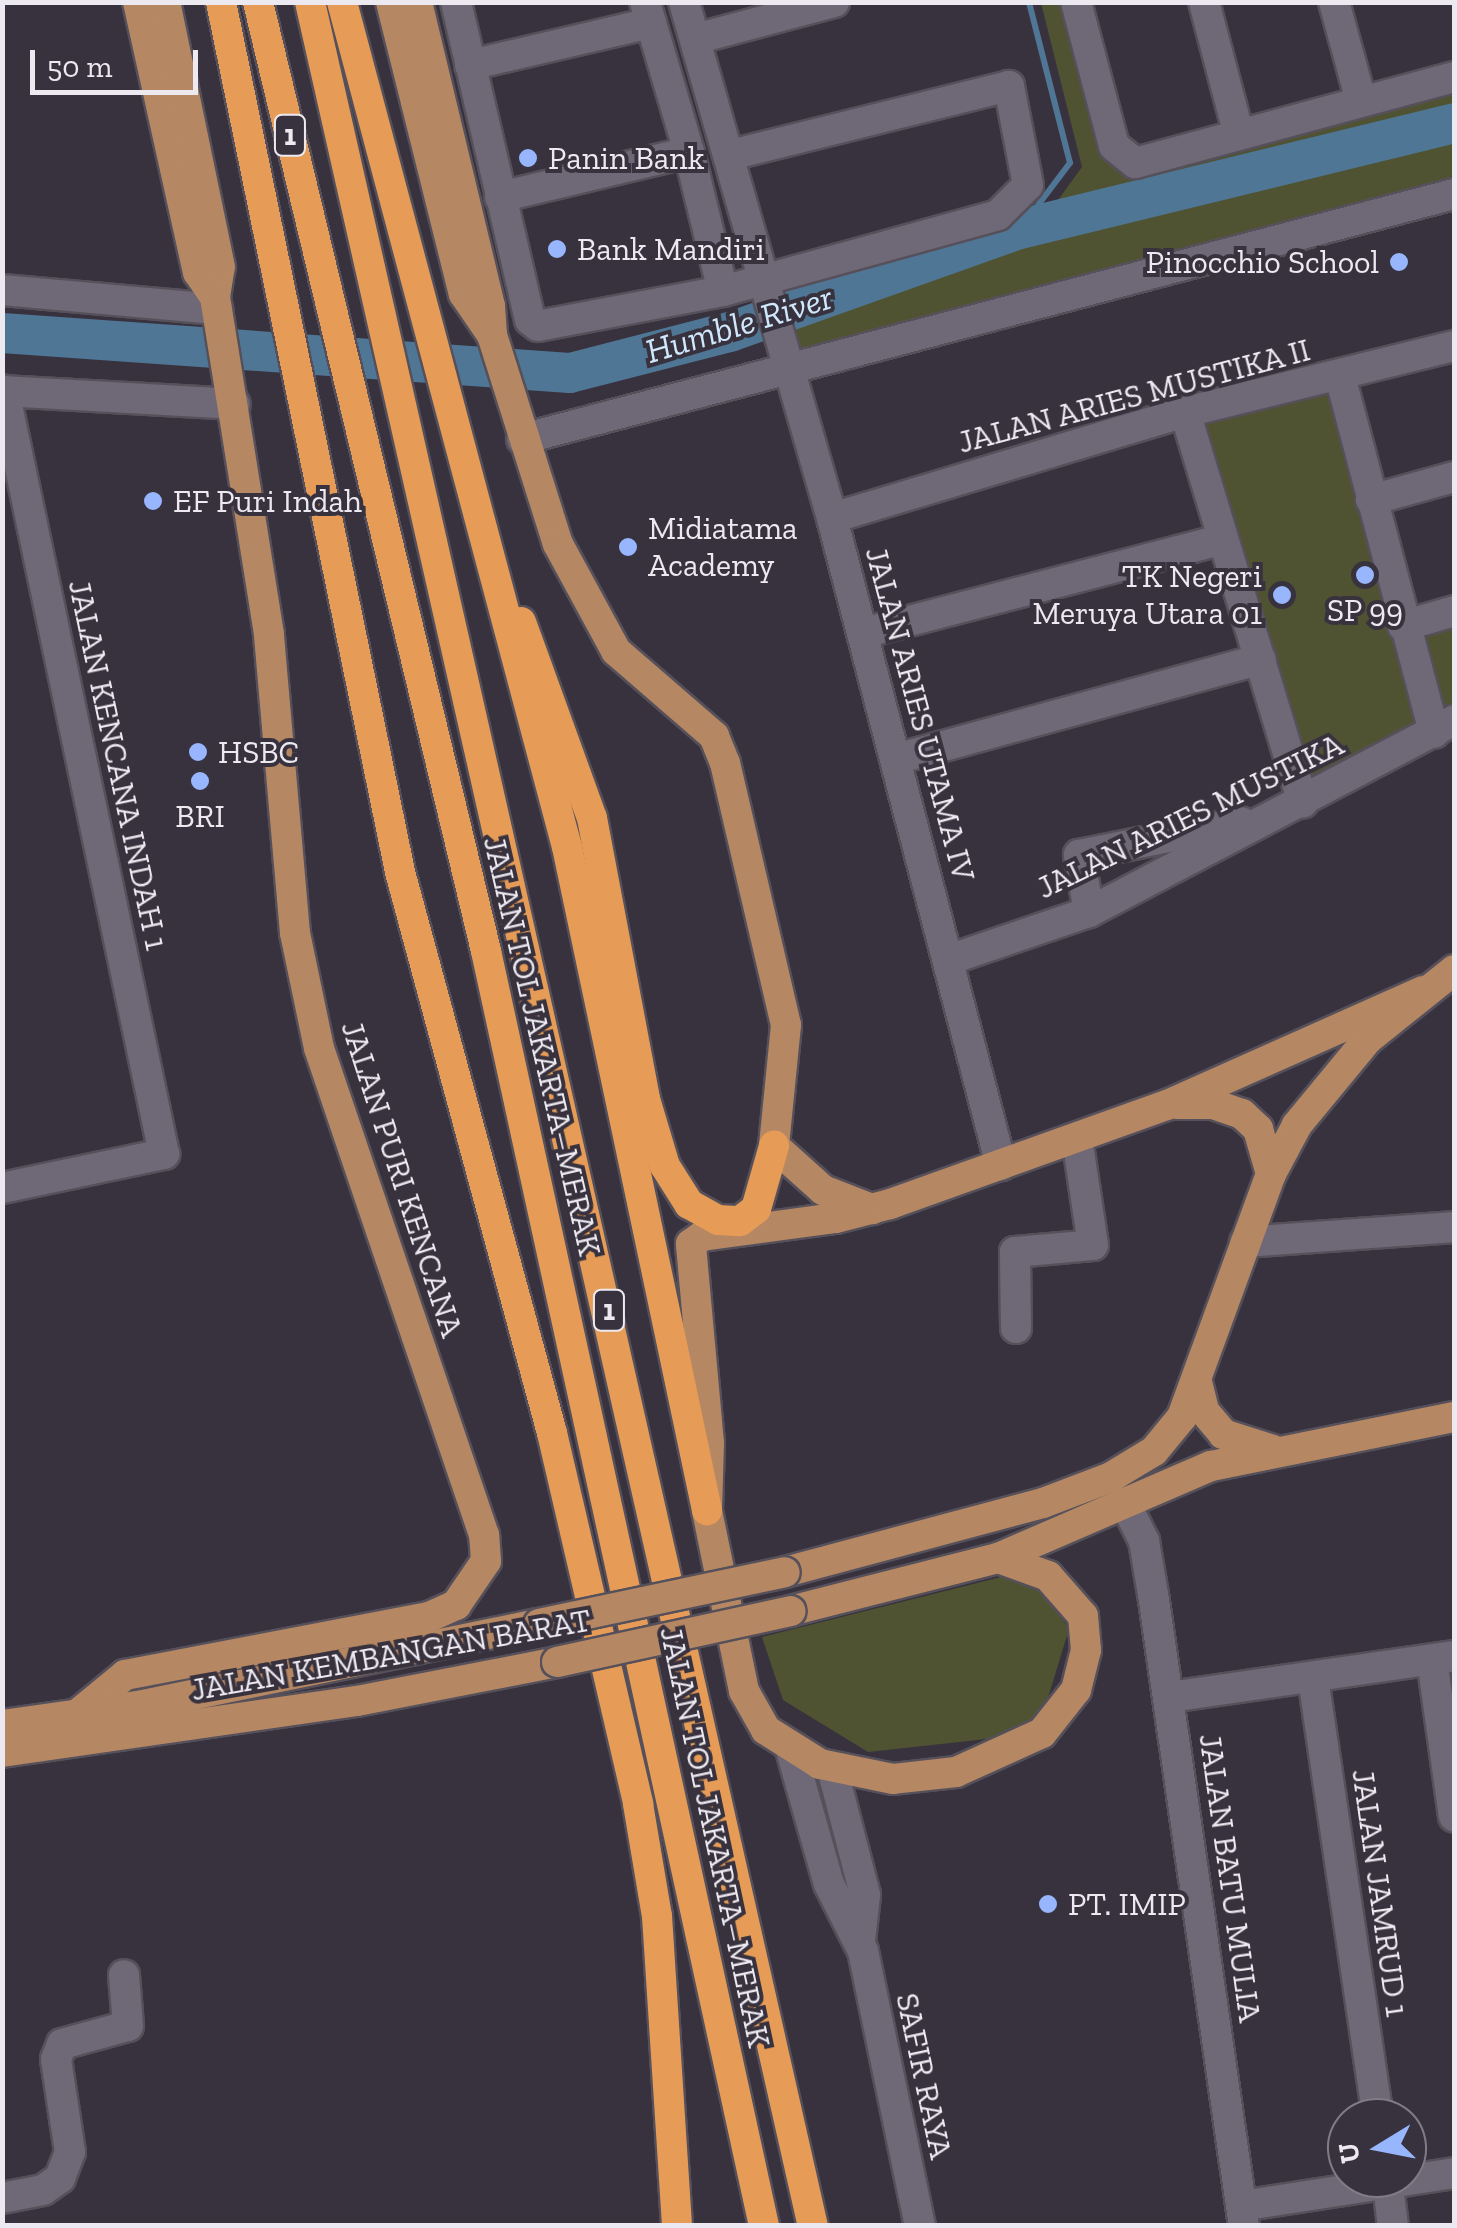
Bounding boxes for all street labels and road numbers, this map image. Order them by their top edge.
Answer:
road number: 1 [272,110,308,160]
street label: JALAN ARIES MUSTIKA II [953,330,1315,462]
street label: JALAN ARIES UTAMA IV [857,542,983,886]
street label: JALAN KENCANA INDAH 1 [60,576,176,954]
street label: JALAN ARIES MUSTIKA [1030,725,1350,907]
street label: JALAN TOL JAKARTA–MERAK [475,832,609,1260]
street label: JALAN PURI KENCANA [333,1016,471,1342]
road number: 1 [592,1285,626,1335]
street label: JALAN KEMBANGAN BARAT [188,1601,594,1709]
street label: JALAN TOL JAKARTA–MERAK [651,1622,779,2052]
street label: JALAN BATU MULIA [1191,1731,1269,2025]
street label: JALAN JAMRUD 1 [1344,1766,1416,2020]
street label: SAFIR RAYA [888,1990,960,2162]

